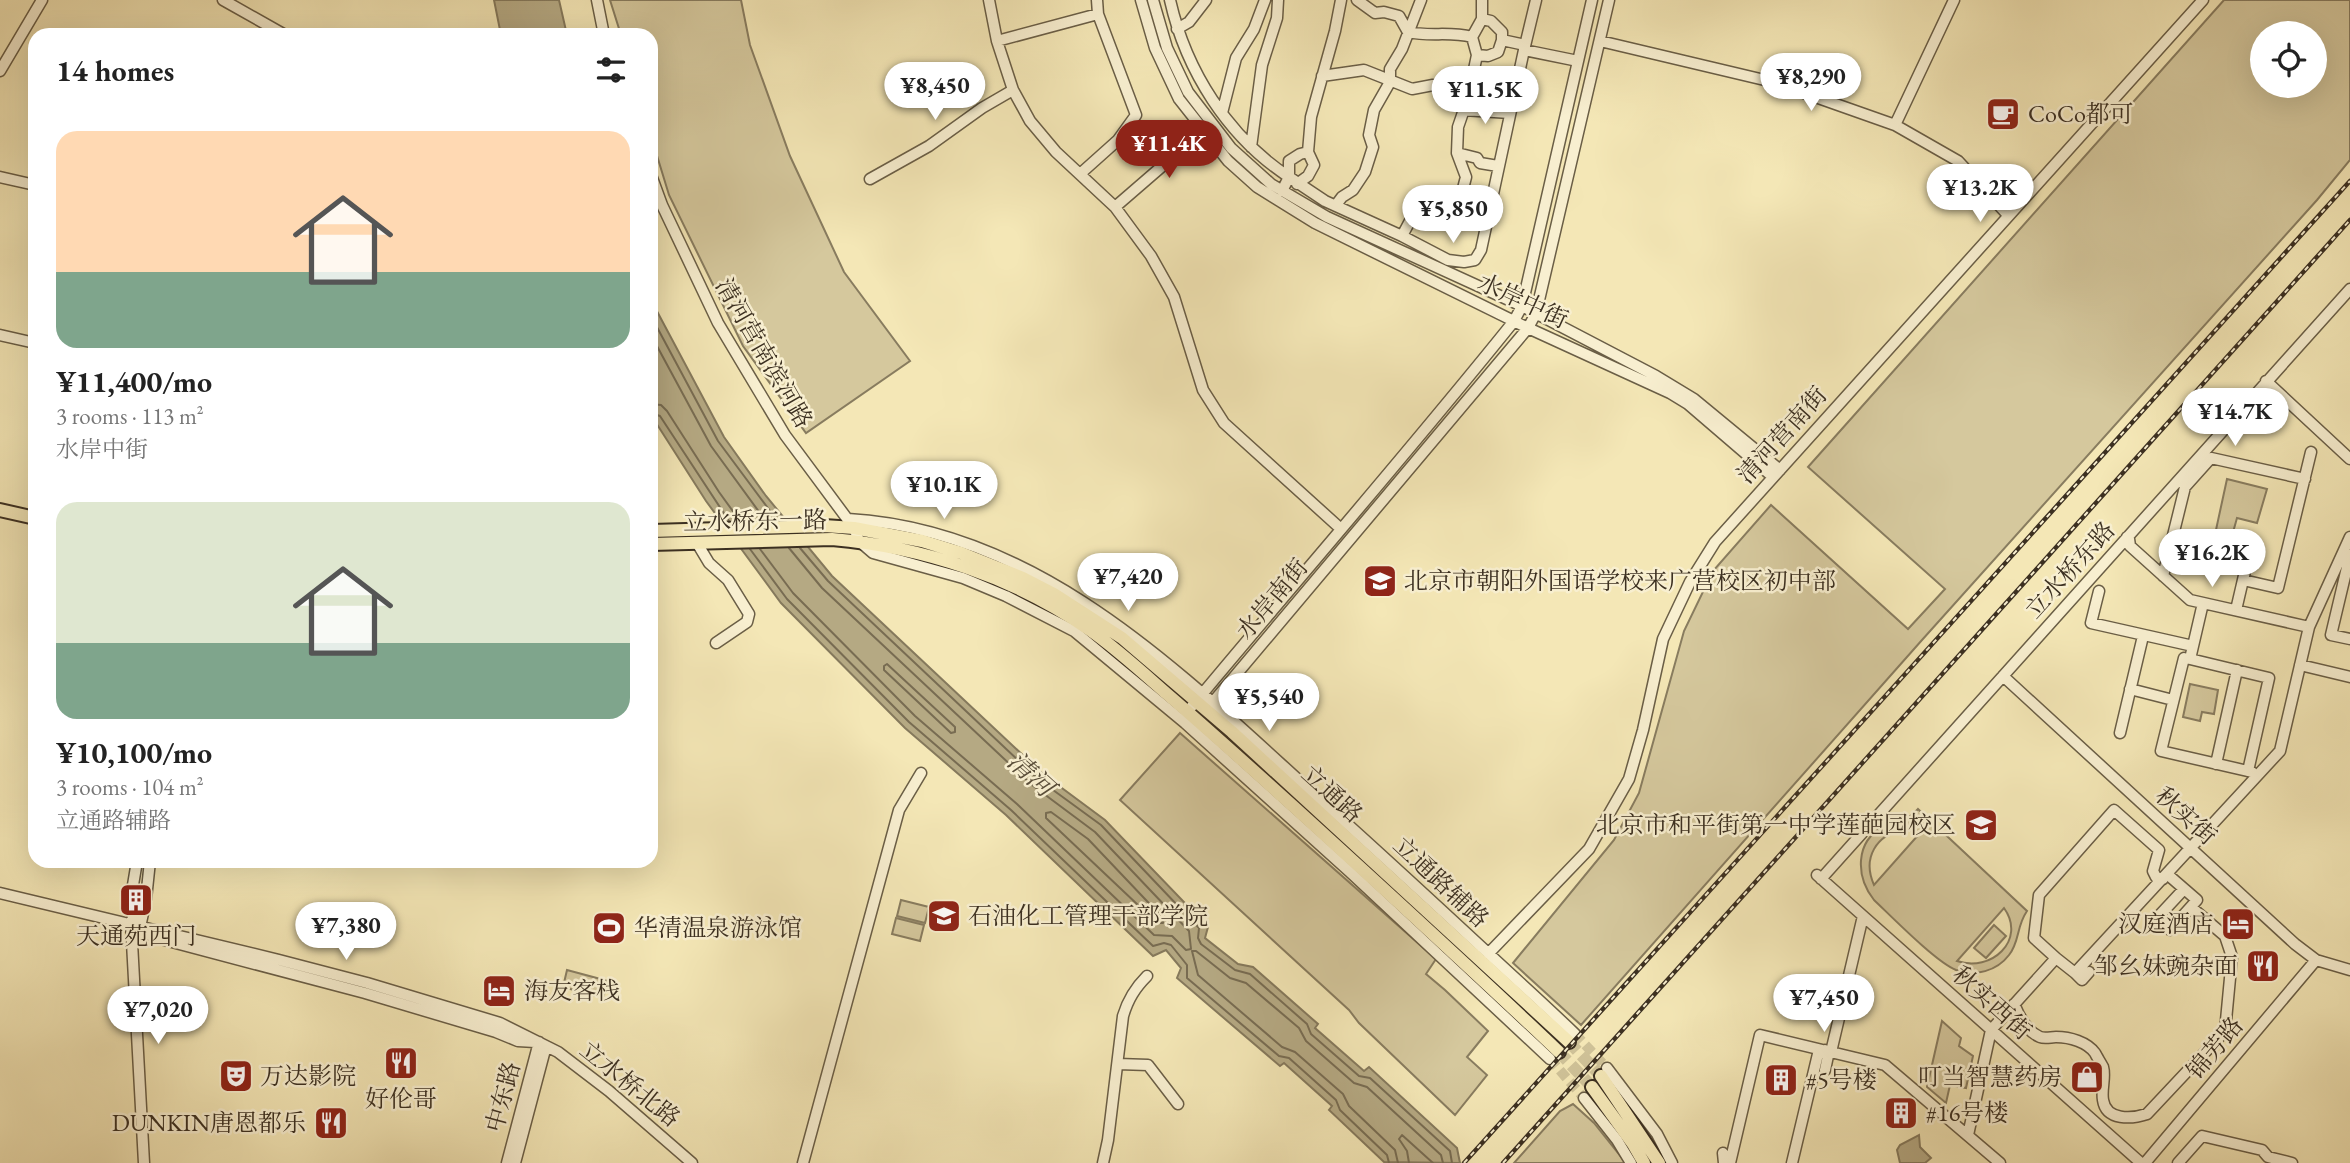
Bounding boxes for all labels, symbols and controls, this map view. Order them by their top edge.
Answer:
map controls [2250,21,2327,98]
button: locate [2250,21,2327,98]
text: 14 homes [56,51,174,90]
icon: filters [592,51,630,89]
pin: ¥8,290 [1754,54,1868,113]
text: ¥8,290 [1776,61,1846,91]
pin: ¥8,450 [878,62,992,122]
pin: ¥11.5K [1428,66,1542,126]
text: ¥8,450 [900,70,970,100]
text: ¥11.5K [1448,74,1522,104]
cafe icon: CoCo都可 [1984,95,2022,133]
place label: CoCo都可 [2028,98,2134,129]
pin: ¥11.4K [1112,120,1226,180]
text: ¥11.4K [1132,128,1206,158]
pin: ¥13.2K [1923,164,2037,224]
text: ¥13.2K [1943,172,2017,202]
icon: home [280,177,406,303]
pin: ¥5,850 [1396,186,1510,245]
text: ¥5,850 [1418,193,1488,223]
street label: 水岸中街 [1473,266,1573,335]
street label: 清河营南滨河路 [709,272,820,433]
text: ¥11,400/mo [56,362,212,401]
street label: 清河营南街 [1730,380,1833,490]
pin: ¥14.7K [2178,388,2292,448]
text: ¥14.7K [2198,396,2272,426]
text: 3 rooms · 113 m² [56,401,204,431]
text: 水岸中街 [56,434,148,464]
pin: ¥10.1K [887,462,1001,521]
text: ¥10.1K [907,469,981,499]
street label: 立水桥东一路 [683,504,827,537]
street label: 立水桥东路 [2018,515,2121,625]
pin: ¥16.2K [2155,530,2269,589]
text: ¥16.2K [2175,537,2249,567]
icon: home [280,548,406,674]
street label: 水岸南街 [1229,552,1314,645]
pin: ¥7,420 [1071,554,1185,613]
text: ¥7,420 [1093,561,1163,591]
school or university icon: 北京市朝阳外国语学校来广营校区初中部 [1361,562,1399,600]
place label: 北京市朝阳外国语学校来广营校区初中部 [1404,565,1836,596]
pin: ¥5,540 [1212,674,1326,733]
text: ¥5,540 [1234,681,1304,711]
text: ¥10,100/mo [56,733,212,772]
water label: 清河 [1000,744,1065,807]
street label: 立通路 [1295,758,1369,829]
text: 3 rooms · 104 m² [56,772,204,802]
street label: 秋实街 [2149,780,2223,851]
text: 立通路辅路 [56,805,171,835]
school or university icon: 北京市和平街第一中学莲葩园校区 [1962,806,2000,844]
place label: 北京市和平街第一中学莲葩园校区 [1596,809,1956,840]
street label: 立通路辅路 [1387,829,1496,934]
building icon: 天通苑西门 [117,881,155,919]
school or university icon: 石油化工管理干部学院 [925,897,963,935]
place label: 石油化工管理干部学院 [968,900,1208,931]
pin: ¥7,380 [289,902,403,962]
hotel icon: 汉庭酒店 [2219,905,2257,943]
place label: 汉庭酒店 [2118,908,2214,939]
sports icon: 华清温泉游泳馆 [590,909,628,947]
text: ¥7,380 [311,910,381,940]
place label: 华清温泉游泳馆 [634,912,802,943]
place label: 天通苑西门 [76,920,196,951]
restaurant icon: 邹幺妹豌杂面 [2244,947,2282,985]
place label: 邹幺妹豌杂面 [2094,950,2238,981]
street label: 秋实西街 [1946,959,2038,1046]
hotel icon: 海友客栈 [480,972,518,1010]
pin: ¥7,450 [1767,974,1881,1034]
place label: 海友客栈 [524,975,620,1006]
text: ¥7,450 [1789,982,1859,1012]
pin: ¥7,020 [101,986,215,1046]
text: ¥7,020 [123,994,193,1024]
street label: 锦芳路 [2180,1010,2250,1085]
street label: 立水桥北路 [574,1034,687,1133]
restaurant icon: 好伦哥 [382,1044,420,1082]
theatre icon: 万达影院 [217,1057,255,1095]
street label: 中东路 [478,1058,527,1136]
shop icon: 叮当智慧药房 [2068,1058,2106,1096]
place label: 万达影院 [260,1060,356,1091]
building icon: #5号楼 [1762,1061,1800,1099]
place label: 叮当智慧药房 [1918,1061,2062,1092]
place label: #5号楼 [1806,1064,1877,1095]
place label: 好伦哥 [365,1083,437,1114]
building icon: #16号楼 [1882,1094,1920,1132]
place label: #16号楼 [1926,1097,2008,1128]
restaurant icon: DUNKIN唐恩都乐 [312,1104,350,1142]
place label: DUNKIN唐恩都乐 [112,1107,306,1138]

